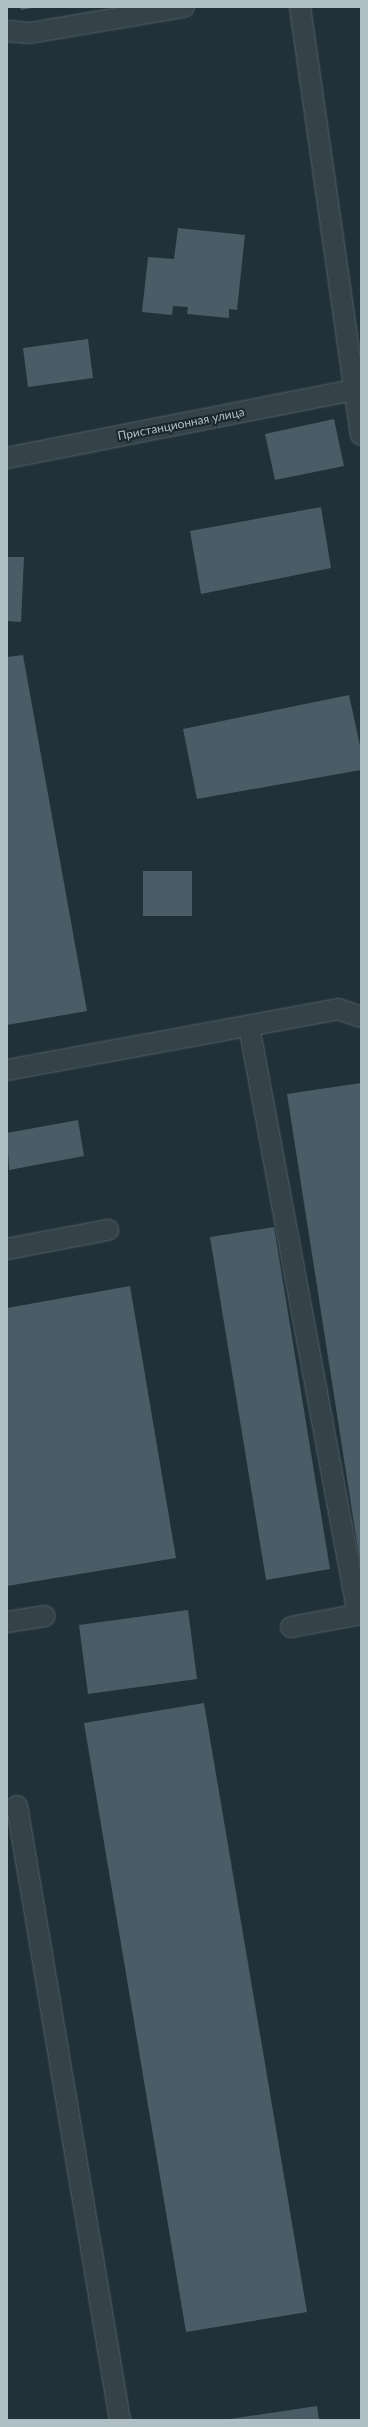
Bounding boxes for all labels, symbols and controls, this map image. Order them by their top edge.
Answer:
street label: Пристанционная улица [116,405,246,443]

